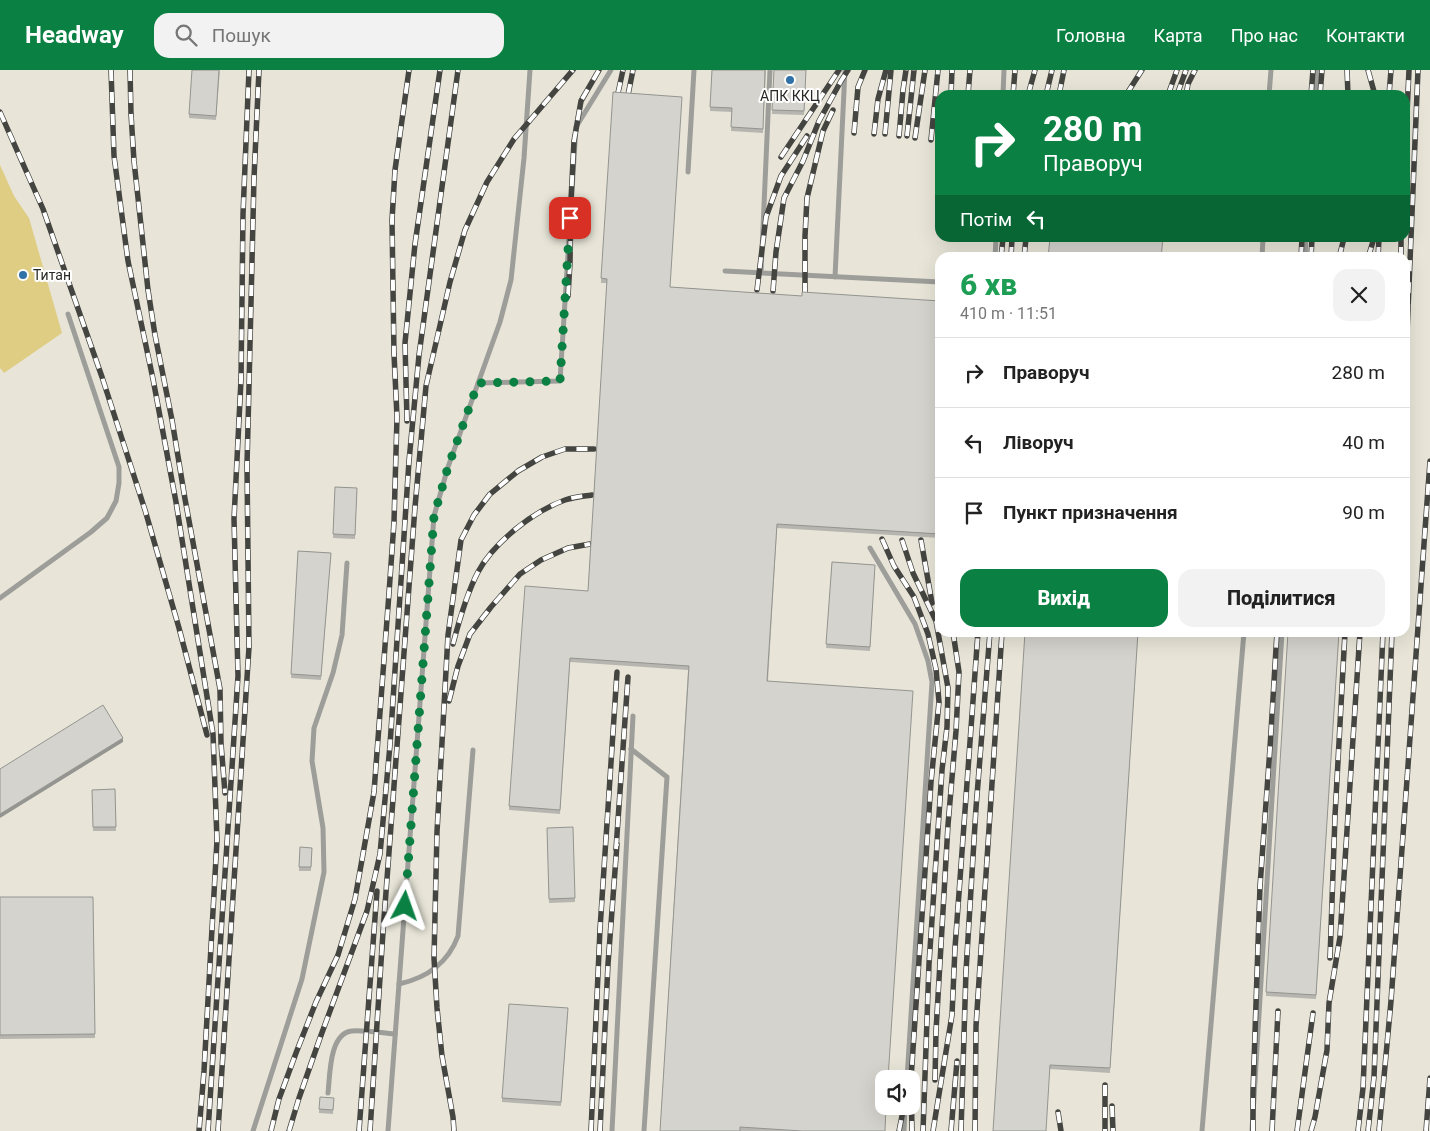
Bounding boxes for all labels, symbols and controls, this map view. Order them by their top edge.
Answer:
search box [154,13,504,58]
text: Headway [25,21,124,49]
icon: search [172,21,200,49]
text: Пошук [212,24,271,47]
text: Головна [1056,25,1126,46]
text: Карта [1154,25,1203,46]
text: Про нас [1231,25,1298,46]
text: Контакти [1326,25,1405,46]
marker: АПК ККЦ [784,74,796,86]
place label: АПК ККЦ [760,88,820,104]
text: 280 m [1043,109,1142,150]
icon: right [960,110,1025,175]
text: Праворуч [1043,151,1143,176]
pin [549,197,591,239]
icon: arrive [556,204,584,232]
icon: left [1022,205,1050,233]
text: Потім [960,208,1012,231]
place label: Титан [33,267,71,283]
text: 6 хв [960,267,1017,302]
marker: Титан [17,269,29,281]
button: close [1333,269,1385,321]
text: 410 m · 11:51 [960,304,1057,323]
icon: right [960,359,988,387]
text: Праворуч [1003,361,1089,384]
text: 280 m [1332,361,1385,384]
icon: left [960,429,988,457]
text: Ліворуч [1003,431,1074,454]
text: 40 m [1342,431,1385,454]
icon: arrive [960,499,988,527]
text: Пункт призначення [1003,501,1178,524]
text: 90 m [1342,501,1385,524]
button: Вихід [960,569,1168,627]
button: Поділитися [1178,569,1385,627]
position arrow [378,879,430,931]
map controls [875,1070,920,1115]
button: sound [875,1070,920,1115]

